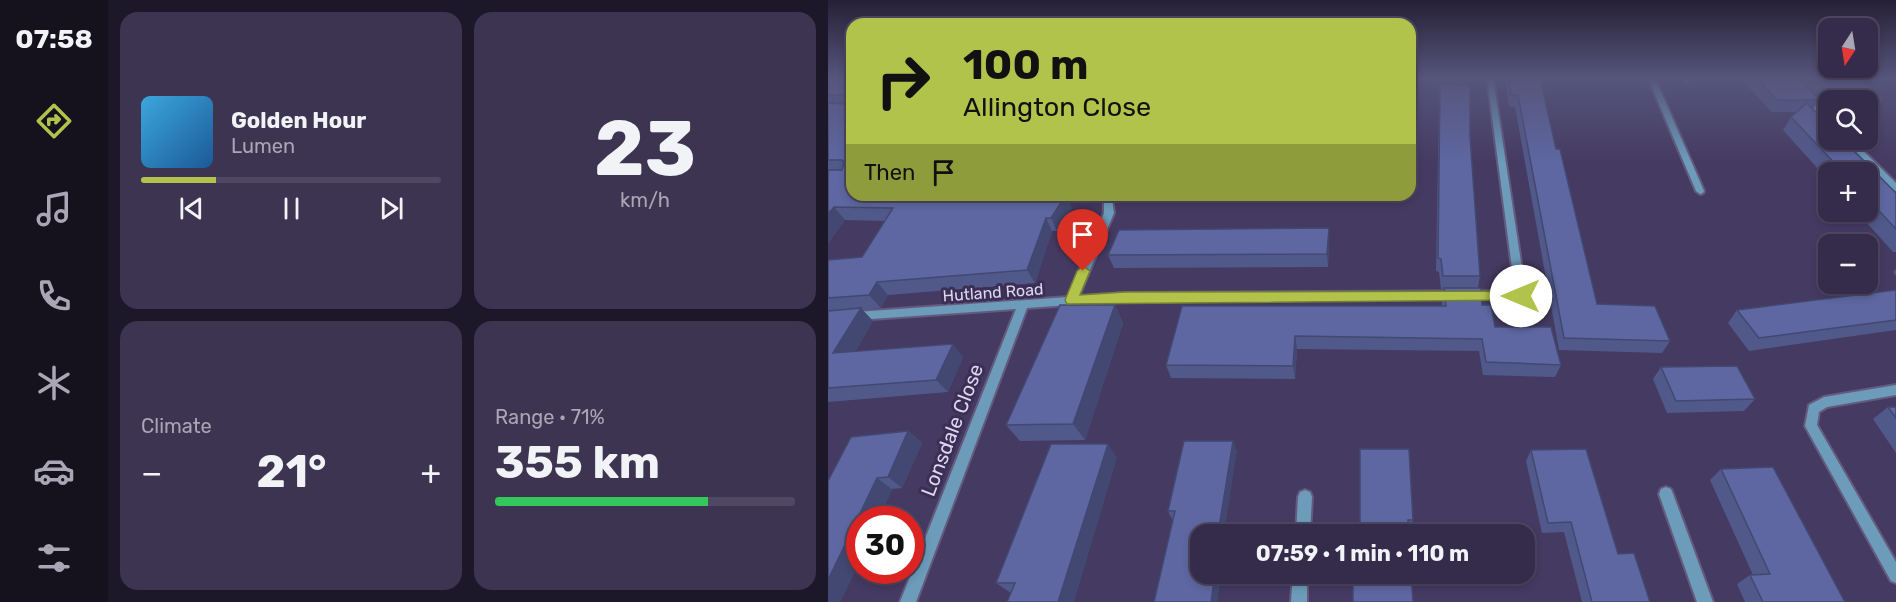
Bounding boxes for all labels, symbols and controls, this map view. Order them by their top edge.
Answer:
north arrow [1818,18,1878,78]
map controls [1818,18,1878,294]
text: 07:58 [15,23,93,55]
text: 100 m [963,40,1088,90]
icon: right [864,42,942,120]
button: search [1818,90,1878,150]
text: Allington Close [963,91,1151,123]
icon: directions [33,100,75,142]
text: 23 [594,102,696,195]
text: Golden Hour [231,107,366,134]
text: Lumen [231,134,295,158]
icon: arrive [927,156,960,189]
text: Then [864,159,915,186]
button: + [1818,162,1878,222]
icon: music [33,188,75,230]
text: km/h [620,188,670,212]
icon: previous [175,192,208,225]
icon: pause [275,192,308,225]
icon: next [375,192,408,225]
pin [1057,209,1108,271]
icon: arrive [1066,218,1099,251]
button: − [1818,234,1878,294]
position arrow [1489,264,1553,328]
icon: phone [33,275,75,317]
street label: Hutland Road [942,279,1044,306]
street label: Lonsdale Close [916,360,988,500]
icon: climate [33,362,75,404]
text: Range · 71% [495,405,605,429]
text: Climate [141,414,212,438]
text: 355 km [495,436,660,489]
text: 21° [256,445,327,498]
icon: car [33,450,75,492]
text: − [141,453,162,492]
text: + [420,453,441,492]
speed limit sign: 30 [846,506,924,584]
icon: filters [33,537,75,579]
text: 07:59 · 1 min · 110 m [1256,540,1469,567]

